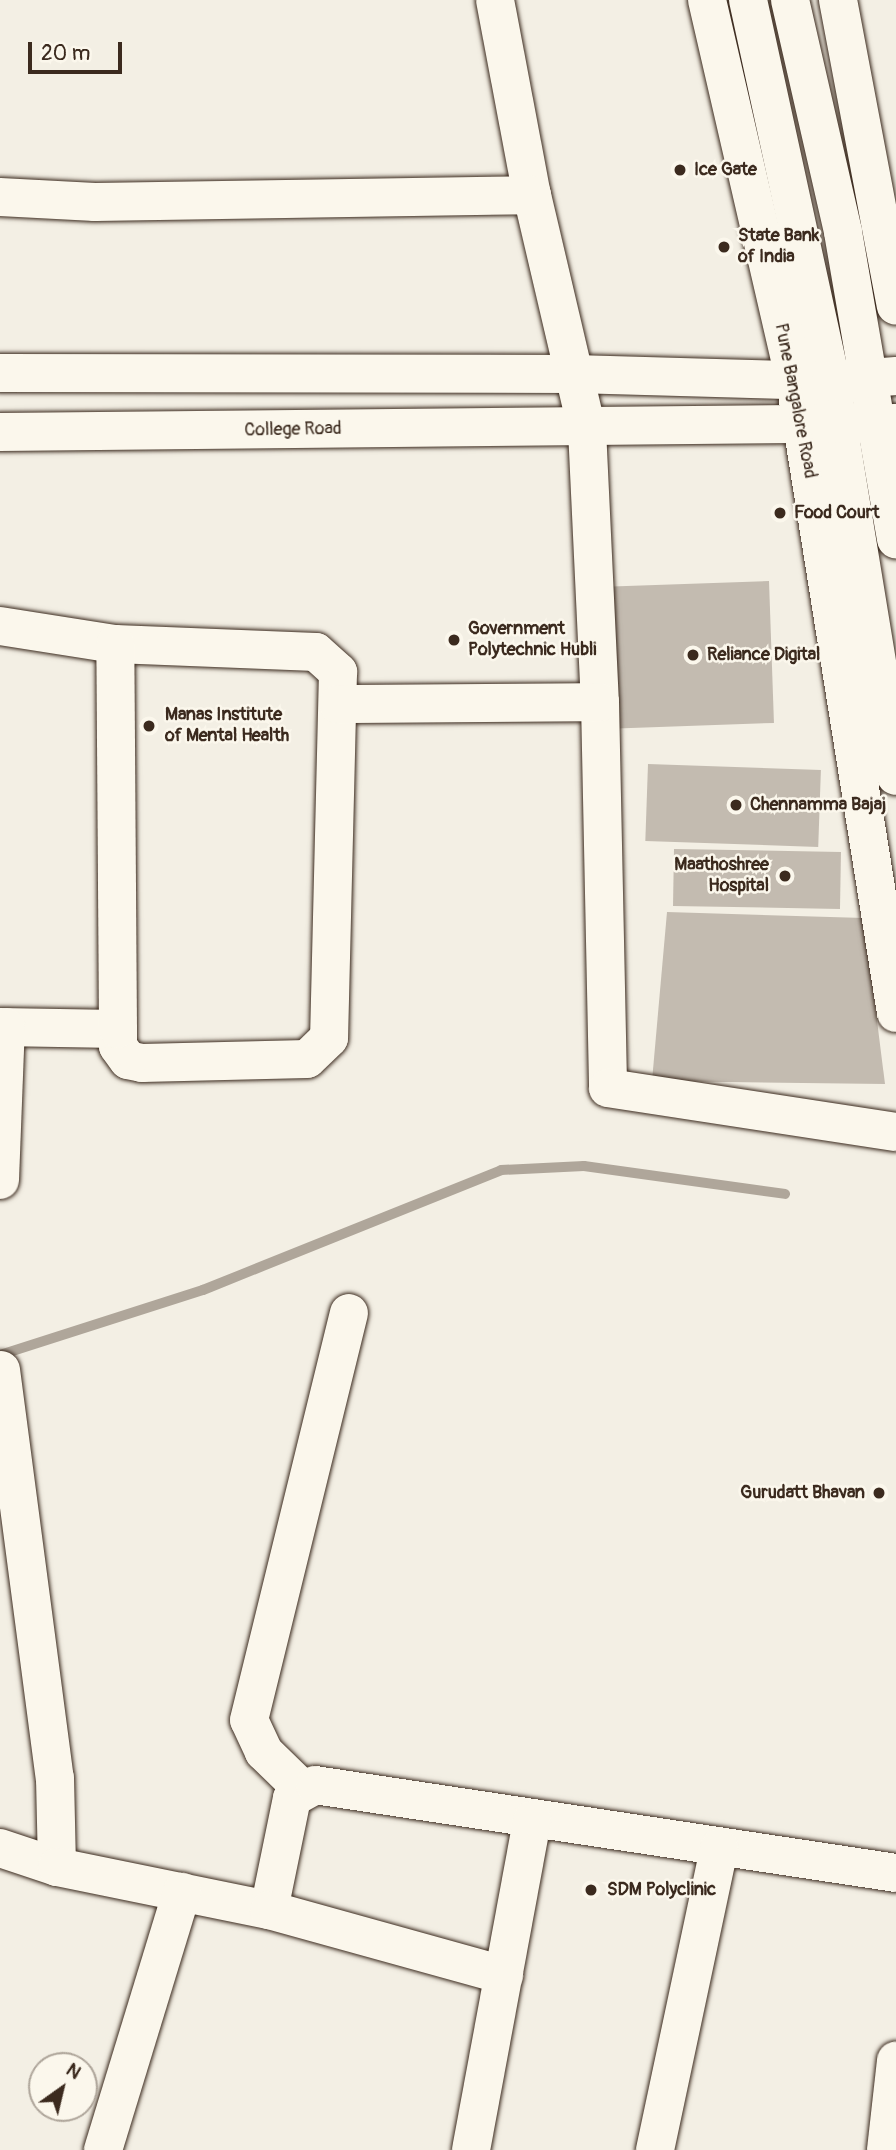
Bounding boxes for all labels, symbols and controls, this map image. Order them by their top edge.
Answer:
scale bar [32,28,126,72]
text: 20 m [41,40,90,67]
place label: Ice Gate [694,159,757,181]
marker: Ice Gate [672,162,688,178]
place label: State Bank of India [738,226,819,268]
marker: State Bank of India [716,239,732,255]
street label: Pune Bangalore Road [769,322,821,480]
street label: College Road [244,418,342,442]
place label: Food Court [794,502,880,524]
marker: Food Court [772,505,788,521]
place label: Government Polytechnic Hubli [468,619,597,662]
marker: Government Polytechnic Hubli [446,632,462,648]
place label: Reliance Digital [707,644,820,666]
marker: Reliance Digital [685,647,701,663]
place label: Manas Institute of Mental Health [165,705,289,748]
marker: Manas Institute of Mental Health [139,716,159,736]
place label: Chennamma Bajaj [750,794,886,816]
marker: Chennamma Bajaj [728,797,744,813]
place label: Maathoshree Hospital [674,855,769,898]
marker: Maathoshree Hospital [775,866,795,886]
place label: Gurudatt Bhavan [740,1482,865,1504]
marker: Gurudatt Bhavan [871,1485,887,1501]
place label: SDM Polyclinic [607,1879,716,1901]
marker: SDM Polyclinic [581,1880,601,1900]
north arrow [28,2052,98,2122]
text: N [62,2058,86,2085]

